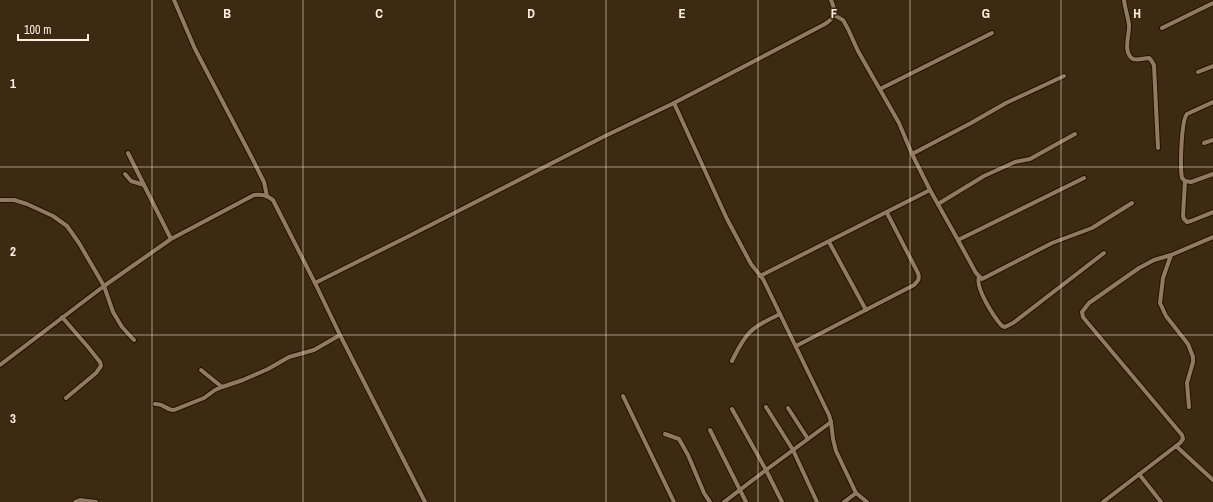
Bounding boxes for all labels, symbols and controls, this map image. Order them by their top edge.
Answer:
text: B [223,5,231,22]
text: C [375,5,383,22]
text: D [527,5,535,22]
text: E [678,5,686,22]
text: F [831,5,838,22]
text: G [982,5,990,22]
text: H [1133,5,1141,22]
scale bar [18,16,88,42]
text: 100 m [24,22,51,38]
text: 1 [10,75,16,92]
text: 2 [10,243,16,260]
text: 3 [10,410,16,427]

